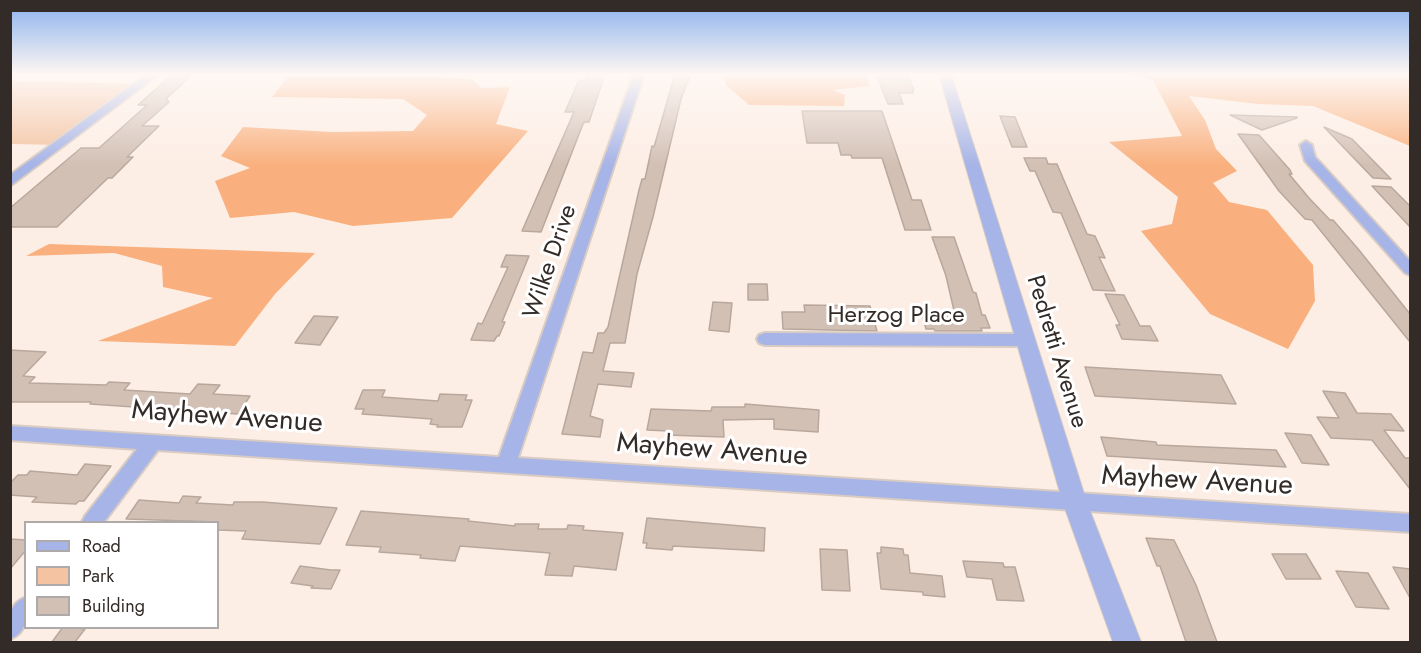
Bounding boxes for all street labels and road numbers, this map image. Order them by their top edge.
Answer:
street label: Wilke Drive [518,201,584,323]
street label: Pedretti Avenue [1019,272,1093,432]
street label: Herzog Place [827,302,965,330]
street label: Mayhew Avenue [130,395,324,441]
street label: Mayhew Avenue [615,428,809,474]
street label: Mayhew Avenue [1100,460,1294,504]

